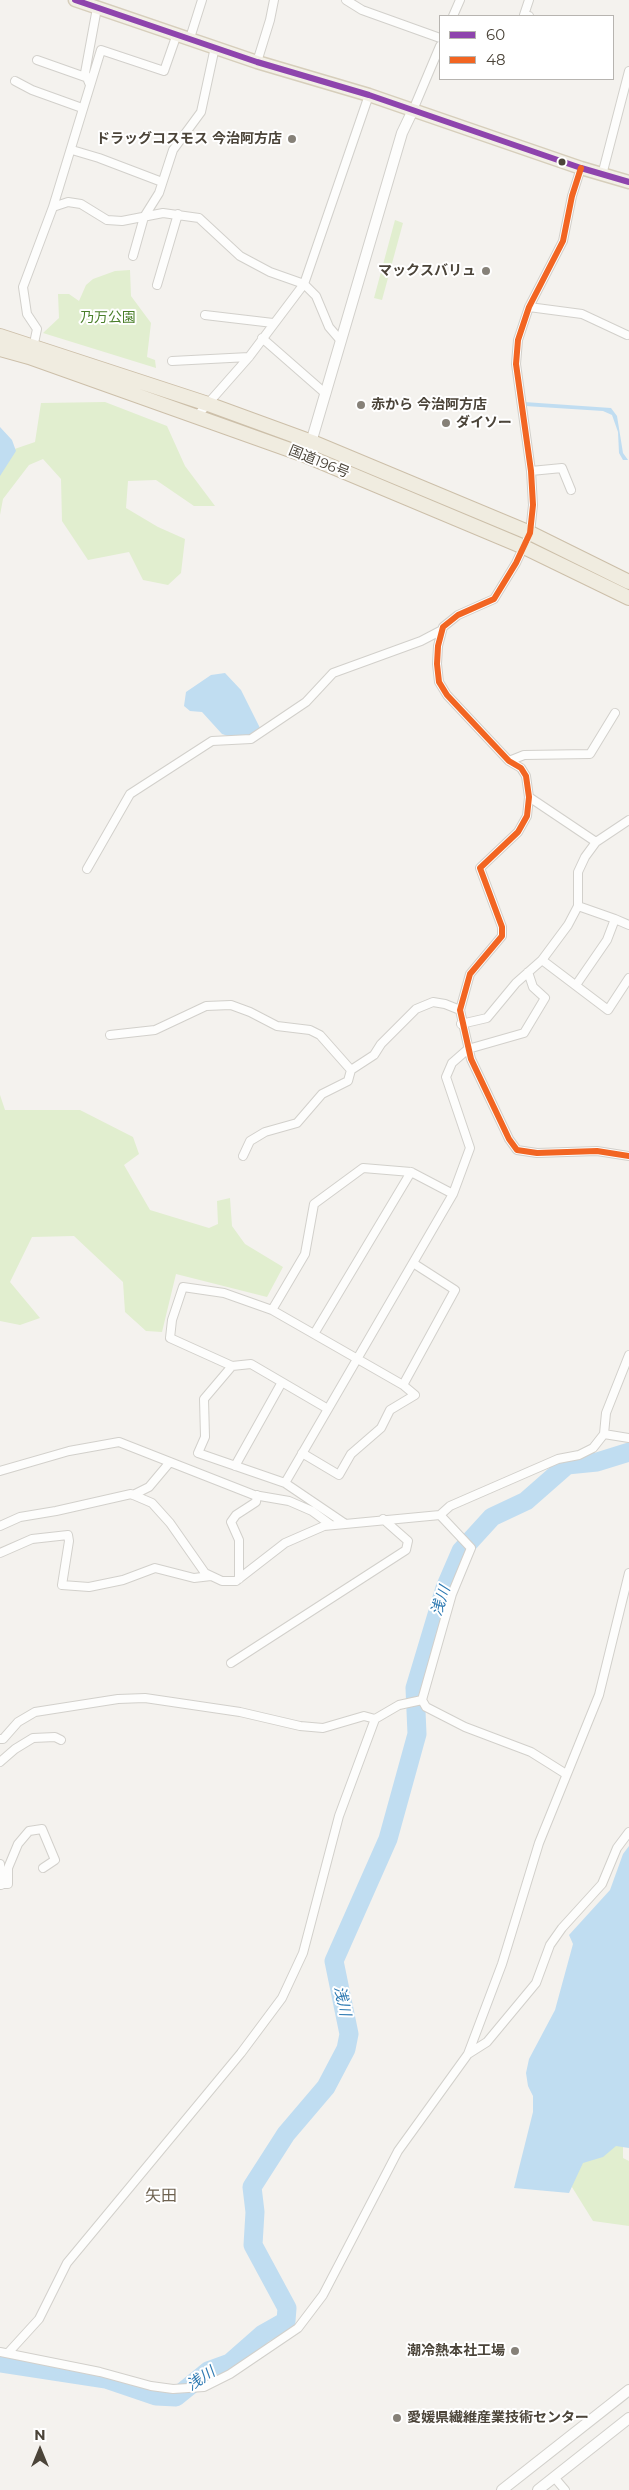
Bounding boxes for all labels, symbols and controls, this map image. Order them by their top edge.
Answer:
legend [439,15,614,80]
text: 60 [486,25,505,44]
text: 48 [486,50,506,69]
place label: ドラッグコスモス 今治阿方店 [96,131,282,147]
marker: ドラッグコスモス 今治阿方店 [286,133,298,145]
unlabelled marker [557,157,567,167]
place label: マックスバリュ [378,263,476,279]
marker: マックスバリュ [480,265,492,277]
park label: 乃万公園 [80,310,136,326]
place label: 赤から 今治阿方店 [371,397,487,413]
marker: 赤から 今治阿方店 [355,399,367,411]
place label: ダイソー [456,415,512,431]
marker: ダイソー [440,417,452,429]
street label: 国道196号 [286,442,352,482]
water label: 浅川 [428,1584,454,1618]
water label: 浅川 [330,1984,354,2018]
district label: 矢田 [145,2186,177,2206]
place label: 潮冷熱本社工場 [407,2343,505,2359]
marker: 潮冷熱本社工場 [509,2345,521,2357]
water label: 浅川 [184,2363,218,2395]
place label: 愛媛県繊維産業技術センター [407,2410,589,2426]
marker: 愛媛県繊維産業技術センター [391,2412,403,2424]
north arrow [15,2425,65,2475]
text: N [34,2426,46,2444]

